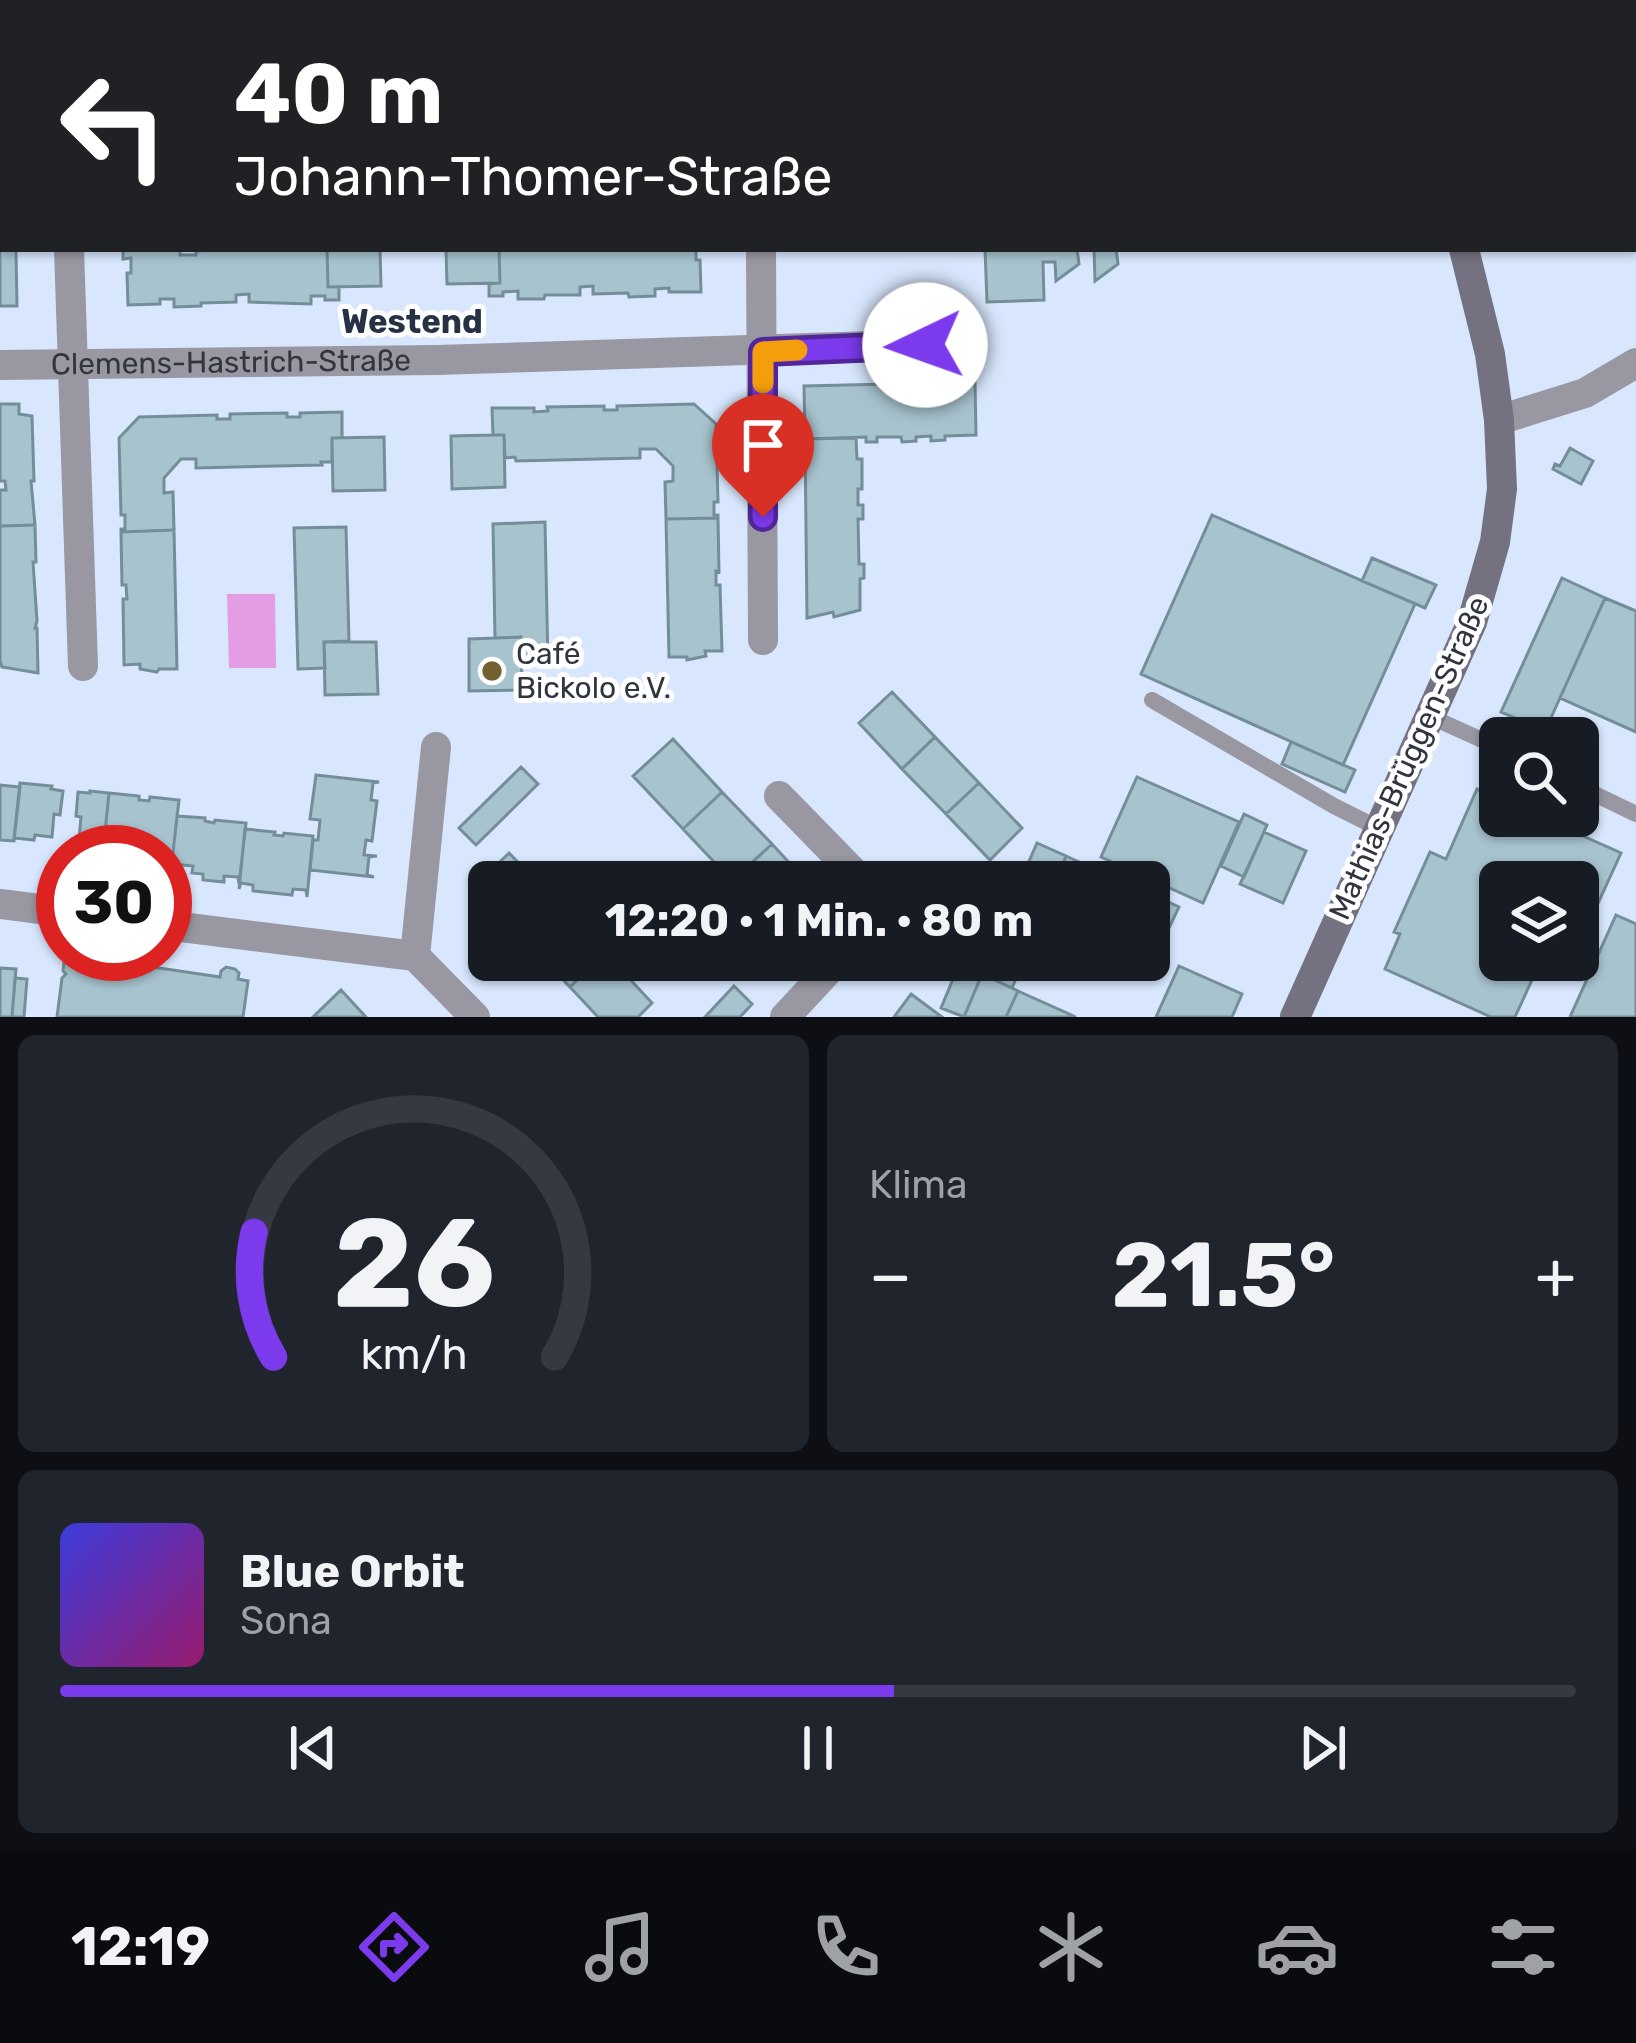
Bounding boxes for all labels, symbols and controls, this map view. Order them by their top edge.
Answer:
text: 40 m [234,44,443,144]
icon: left [36,48,192,204]
text: Johann-Thomer-Straße [234,145,833,209]
position arrow [862,282,988,408]
district label: Westend [341,302,483,341]
street label: Clemens-Hastrich-Straße [51,342,411,382]
pin [712,394,814,517]
icon: arrive [730,412,796,478]
street label: Mathias-Brüggen-Straße [1321,591,1497,925]
place label: Café Bickolo e.V. [516,636,671,706]
marker: Café Bickolo e.V. [479,658,505,684]
map controls [1479,717,1599,981]
button: search [1479,717,1599,837]
speed limit sign: 30 [36,825,192,981]
button: layers [1479,861,1599,981]
text: 12:20 · 1 Min. · 80 m [605,894,1033,947]
text: Klima [869,1162,968,1208]
text: 26 [332,1189,495,1337]
text: 21.5° [1111,1222,1335,1329]
text: − [869,1236,912,1315]
text: + [1535,1236,1576,1315]
text: km/h [360,1328,467,1379]
text: Blue Orbit [240,1545,464,1598]
text: Sona [240,1598,332,1644]
icon: previous [280,1715,346,1781]
icon: pause [785,1715,851,1781]
icon: next [1290,1715,1356,1781]
icon: directions [352,1905,436,1989]
icon: music [578,1905,662,1989]
icon: phone [804,1905,888,1989]
icon: climate [1029,1905,1113,1989]
icon: car [1255,1905,1339,1989]
icon: filters [1481,1905,1565,1989]
text: 12:19 [71,1915,210,1979]

